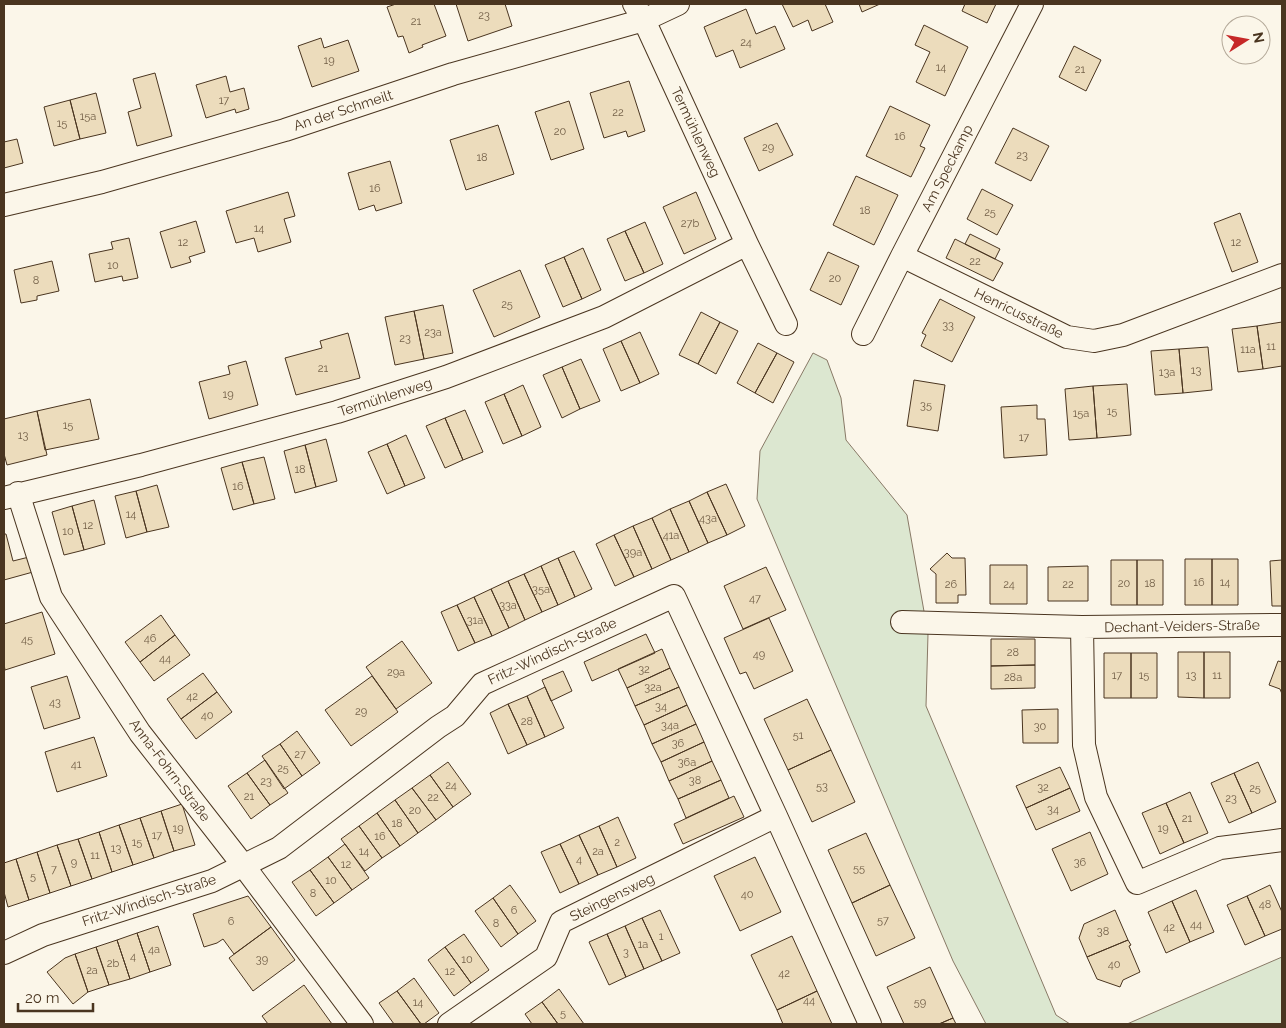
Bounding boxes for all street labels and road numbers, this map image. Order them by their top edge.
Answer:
street label: Termühlenweg [668,84,724,180]
street label: An der Schmeilt [291,86,395,134]
street label: Am Speckamp [918,122,976,214]
street label: Henricusstraße [972,284,1066,342]
street label: Termühlenweg [336,374,434,420]
street label: Fritz-Windisch-Straße [485,614,619,688]
street label: Dechant-Veiders-Straße [1104,617,1260,635]
street label: Anna-Fohrn-Straße [126,716,214,824]
street label: Steingensweg [567,870,657,924]
street label: Fritz-Windisch-Straße [80,871,218,929]

